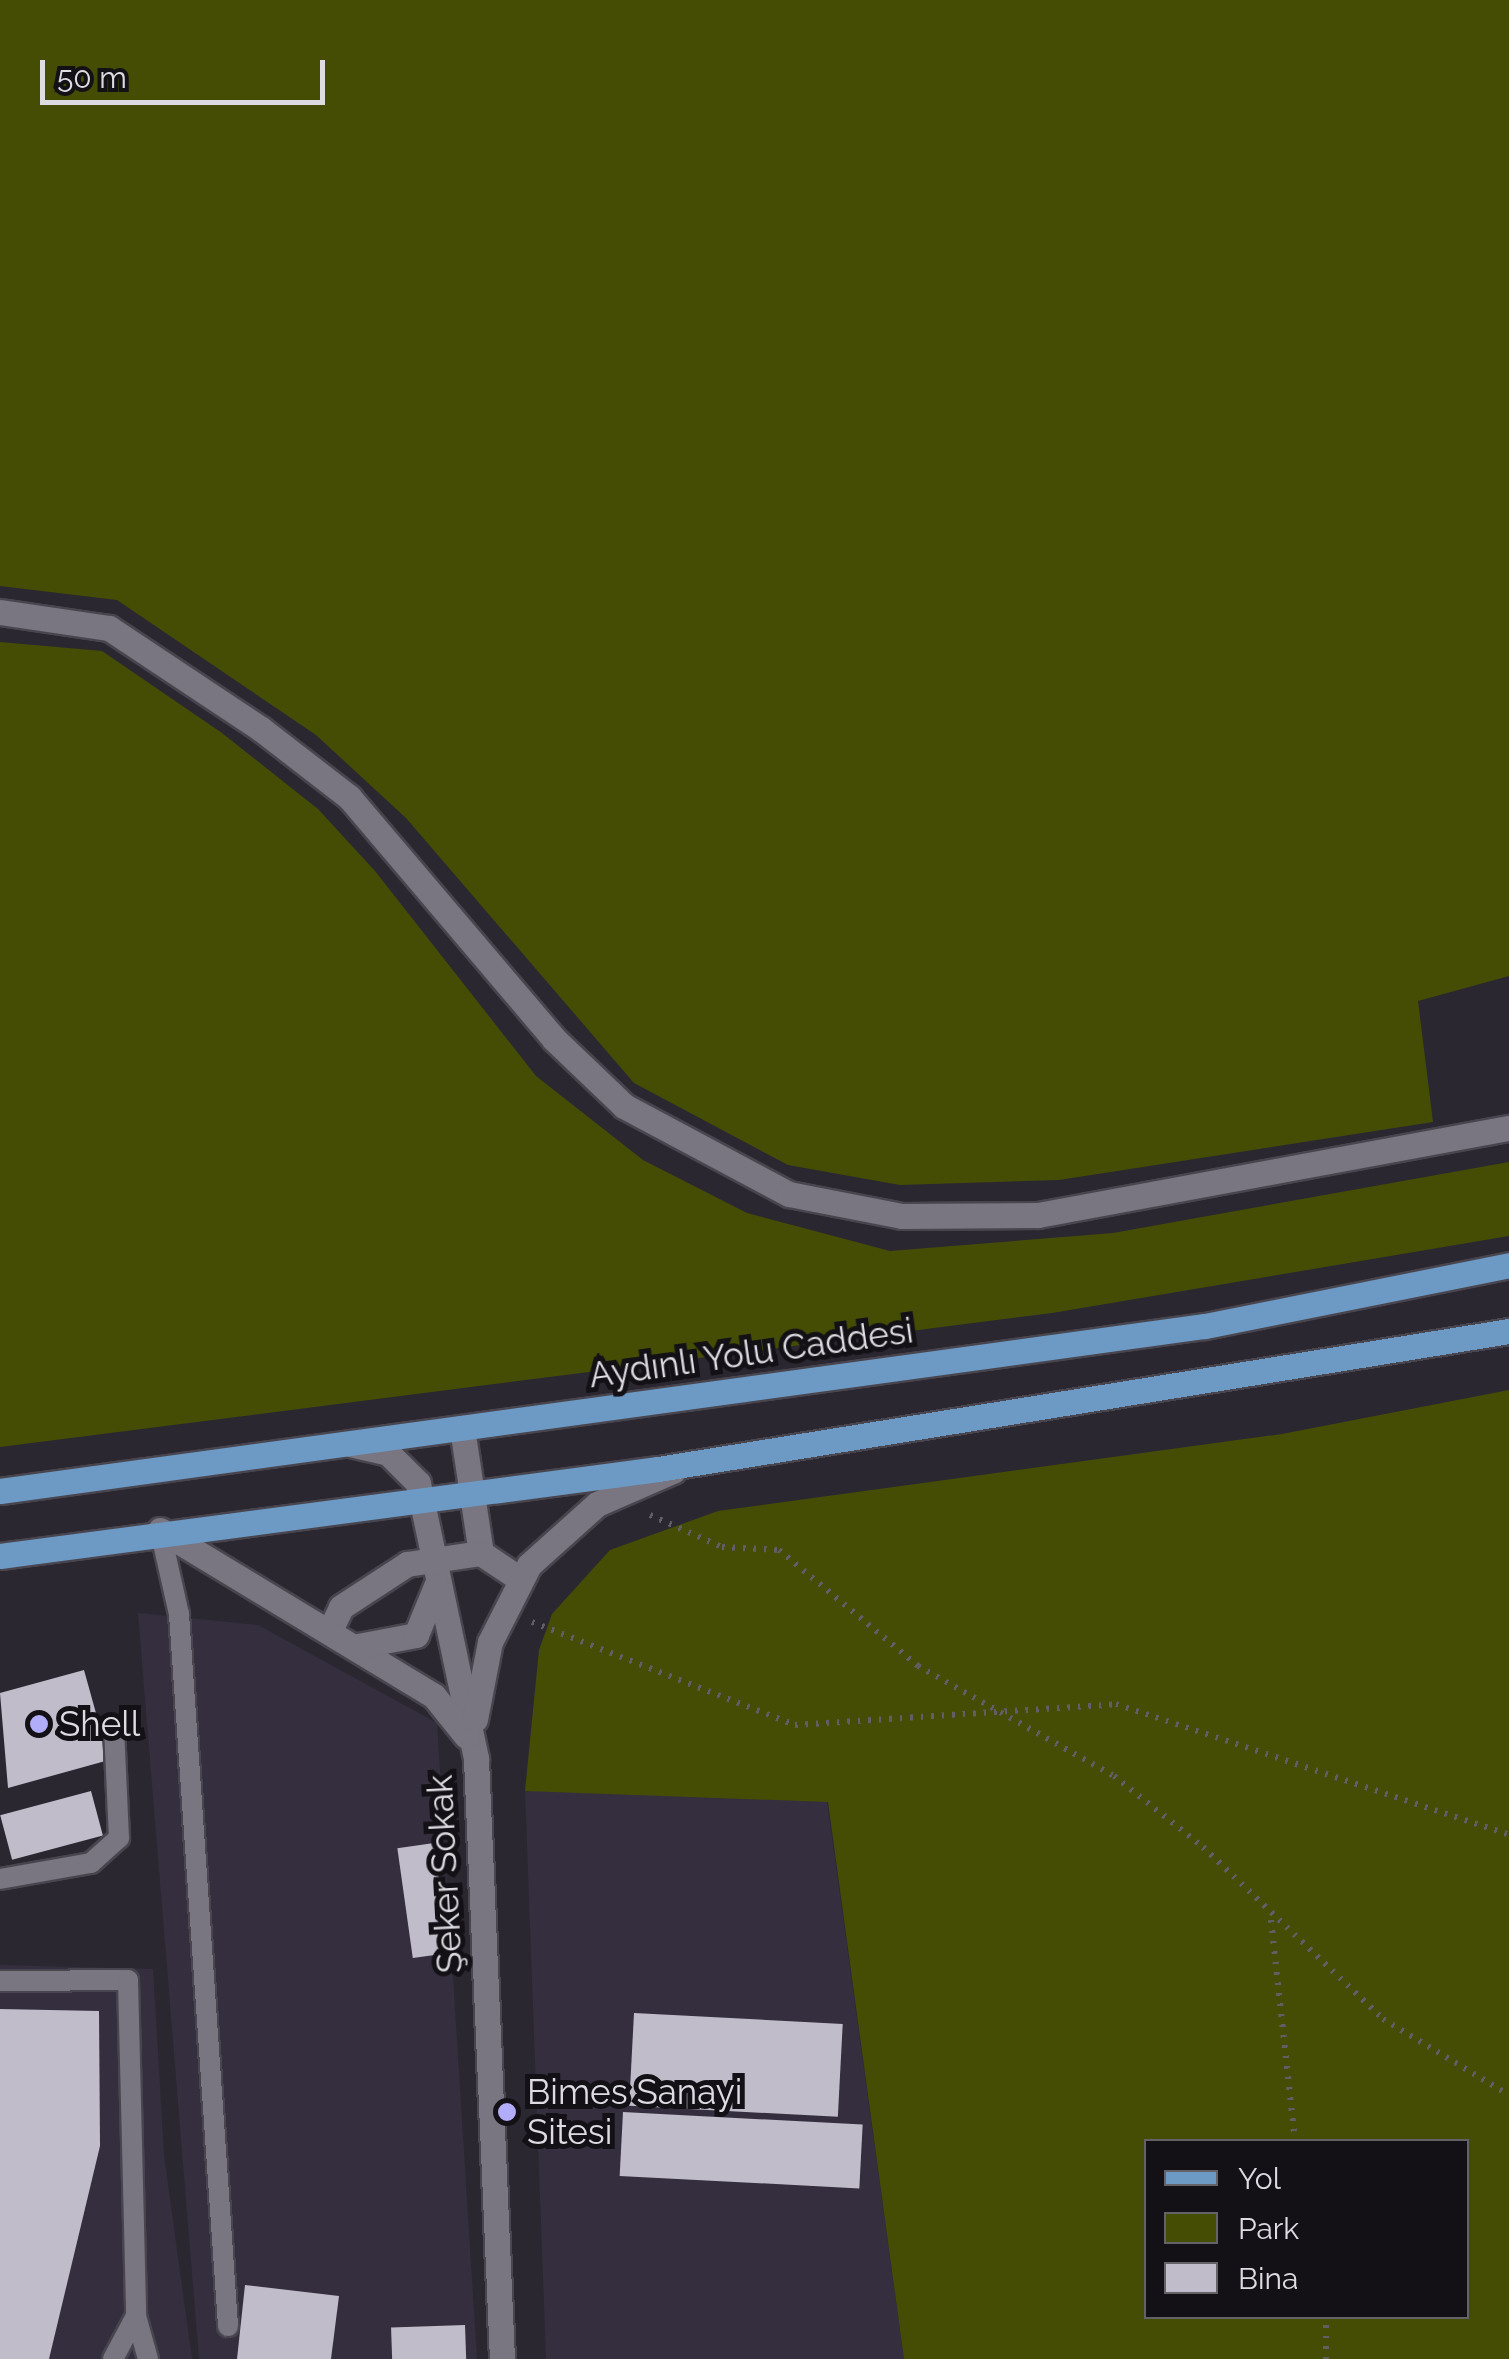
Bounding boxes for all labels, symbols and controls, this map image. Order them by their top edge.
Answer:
scale bar [45,40,330,102]
text: 50 m [57,60,127,95]
street label: Aydınlı Yolu Caddesi [586,1309,916,1397]
place label: Shell [59,1703,140,1745]
marker: Shell [28,1713,50,1735]
street label: Şeker Sokak [419,1773,471,1975]
place label: Bimes Sanayi Sitesi [527,2071,742,2153]
marker: Bimes Sanayi Sitesi [496,2101,518,2123]
legend [1144,2139,1469,2319]
text: Yol [1238,2161,1281,2196]
text: Park [1238,2211,1299,2246]
text: Bina [1238,2261,1298,2296]

